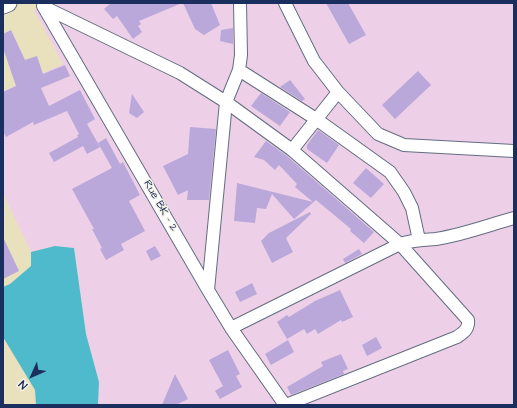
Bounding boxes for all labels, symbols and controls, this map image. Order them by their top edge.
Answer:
street label: Rue BK - 2 [140,178,180,234]
north arrow [12,356,52,396]
text: N [15,377,31,393]

